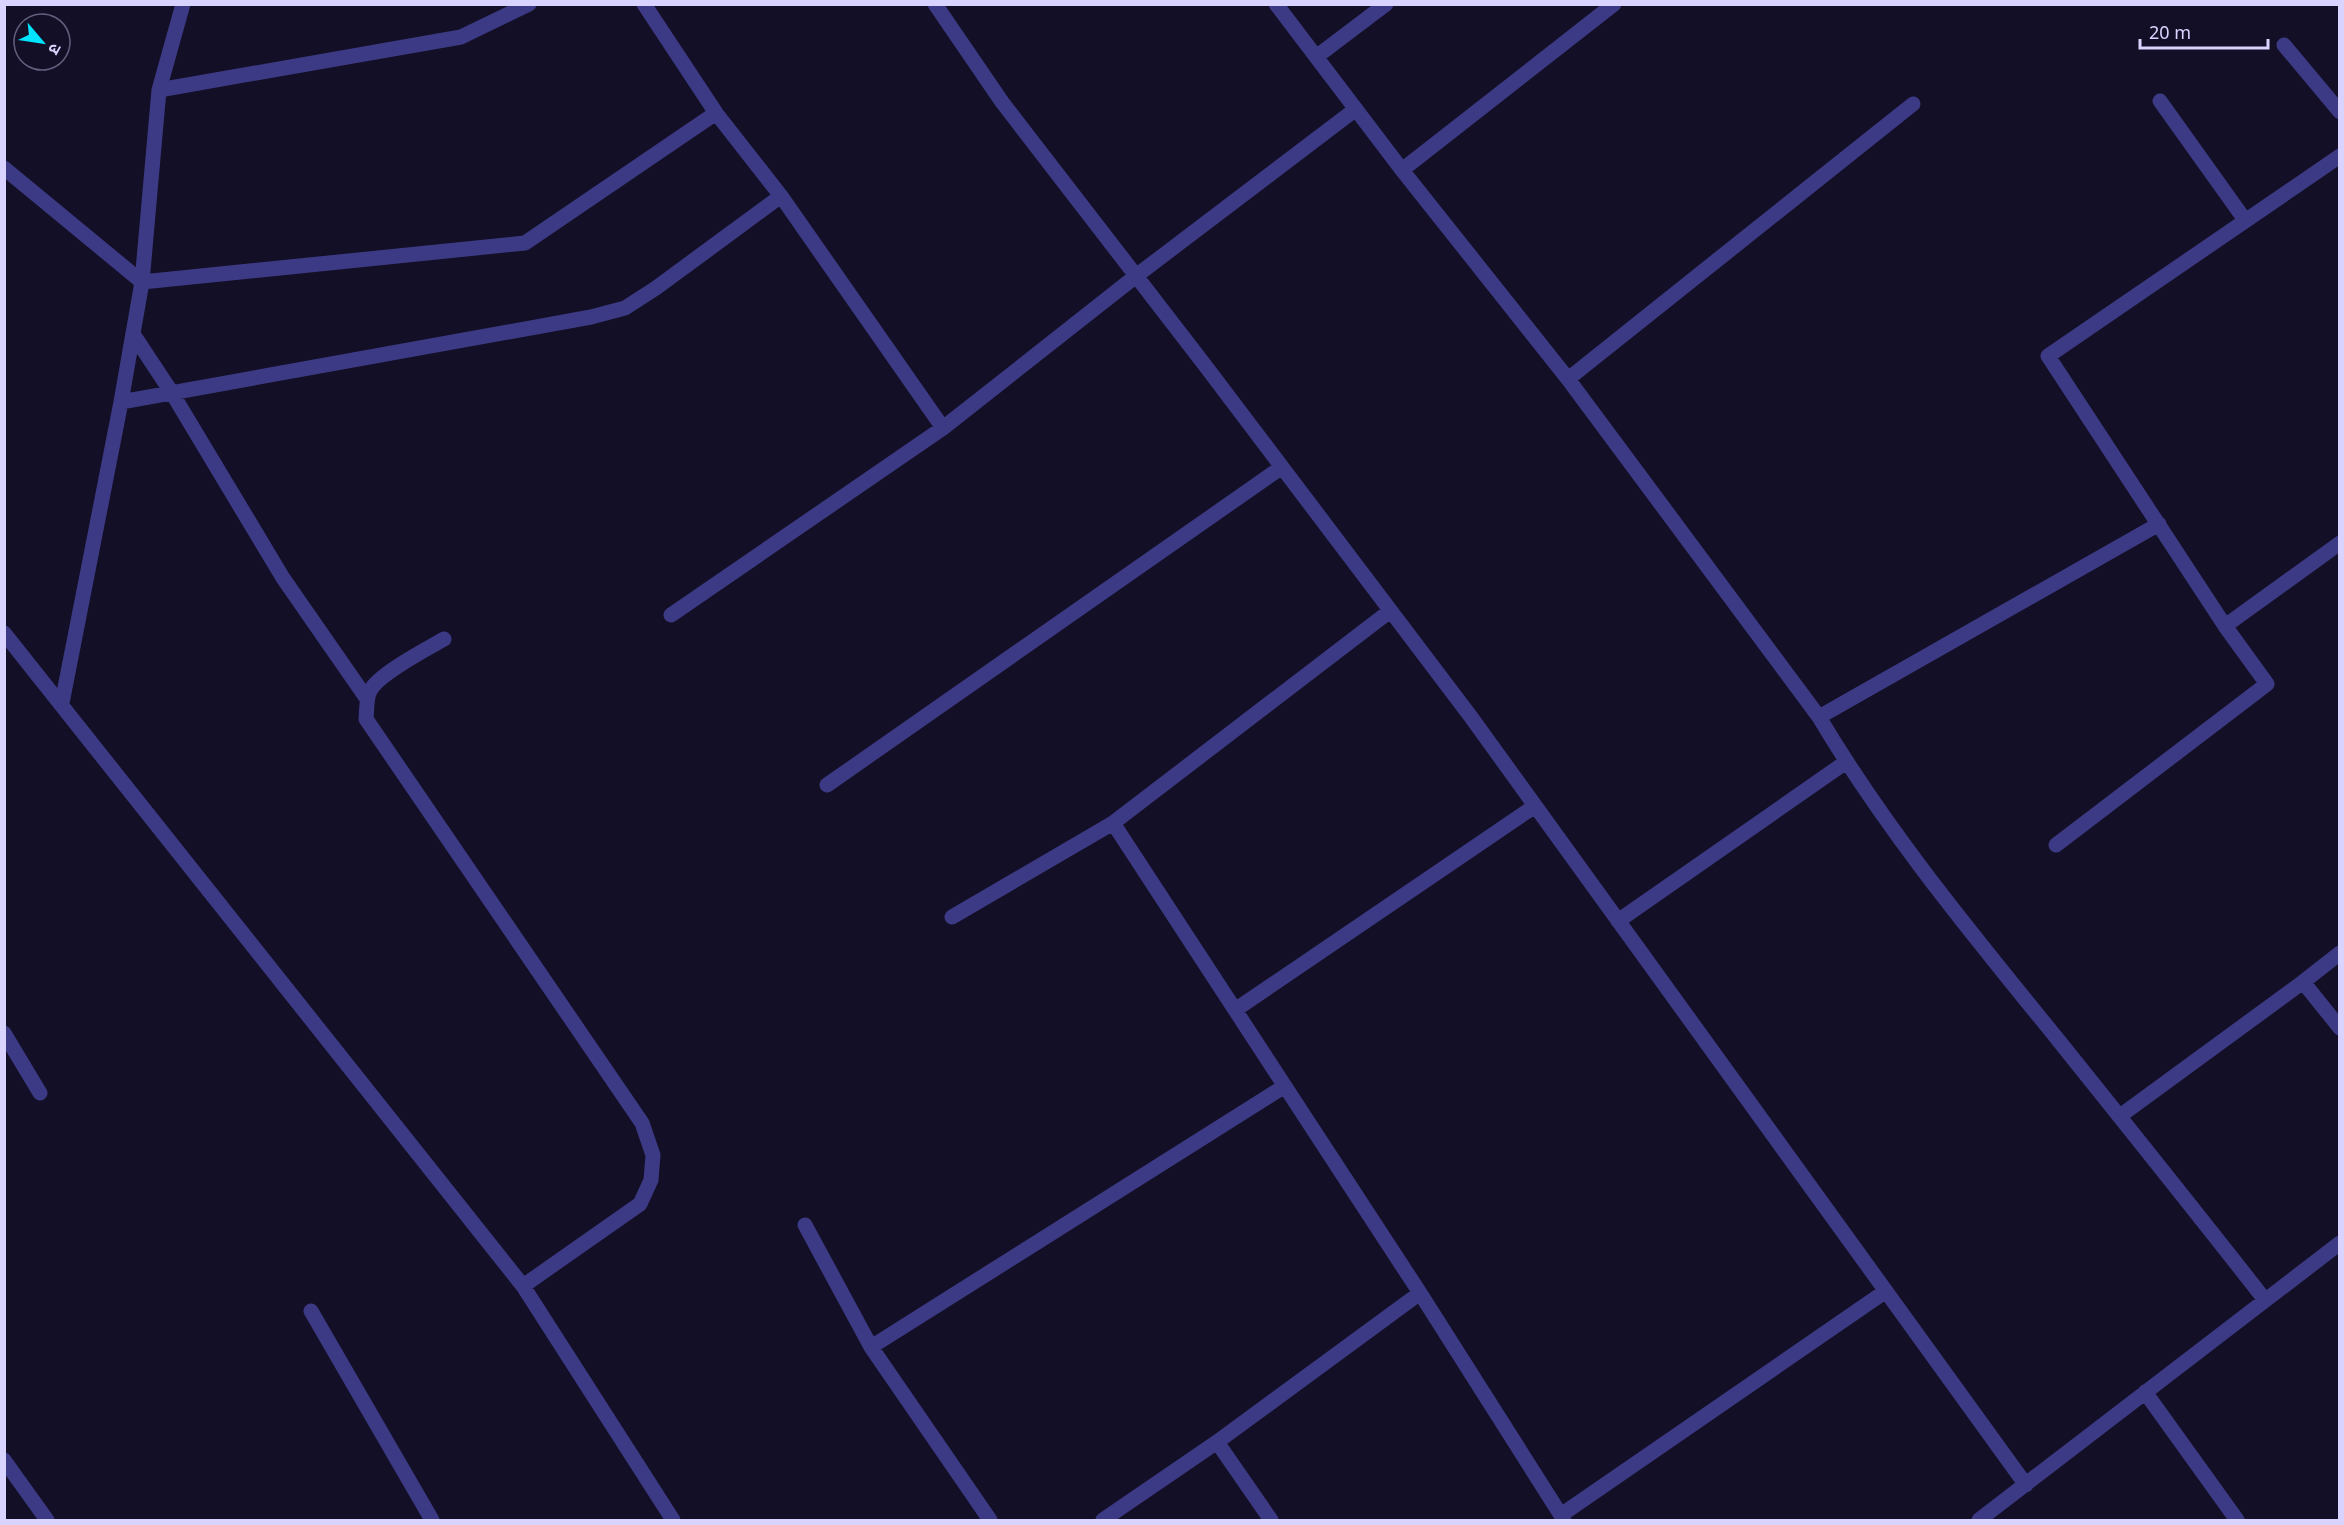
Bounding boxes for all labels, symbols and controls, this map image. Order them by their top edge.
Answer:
north arrow [12,12,72,72]
scale bar [2140,12,2268,50]
text: 20 m [2149,20,2191,44]
text: उ [43,40,67,59]

